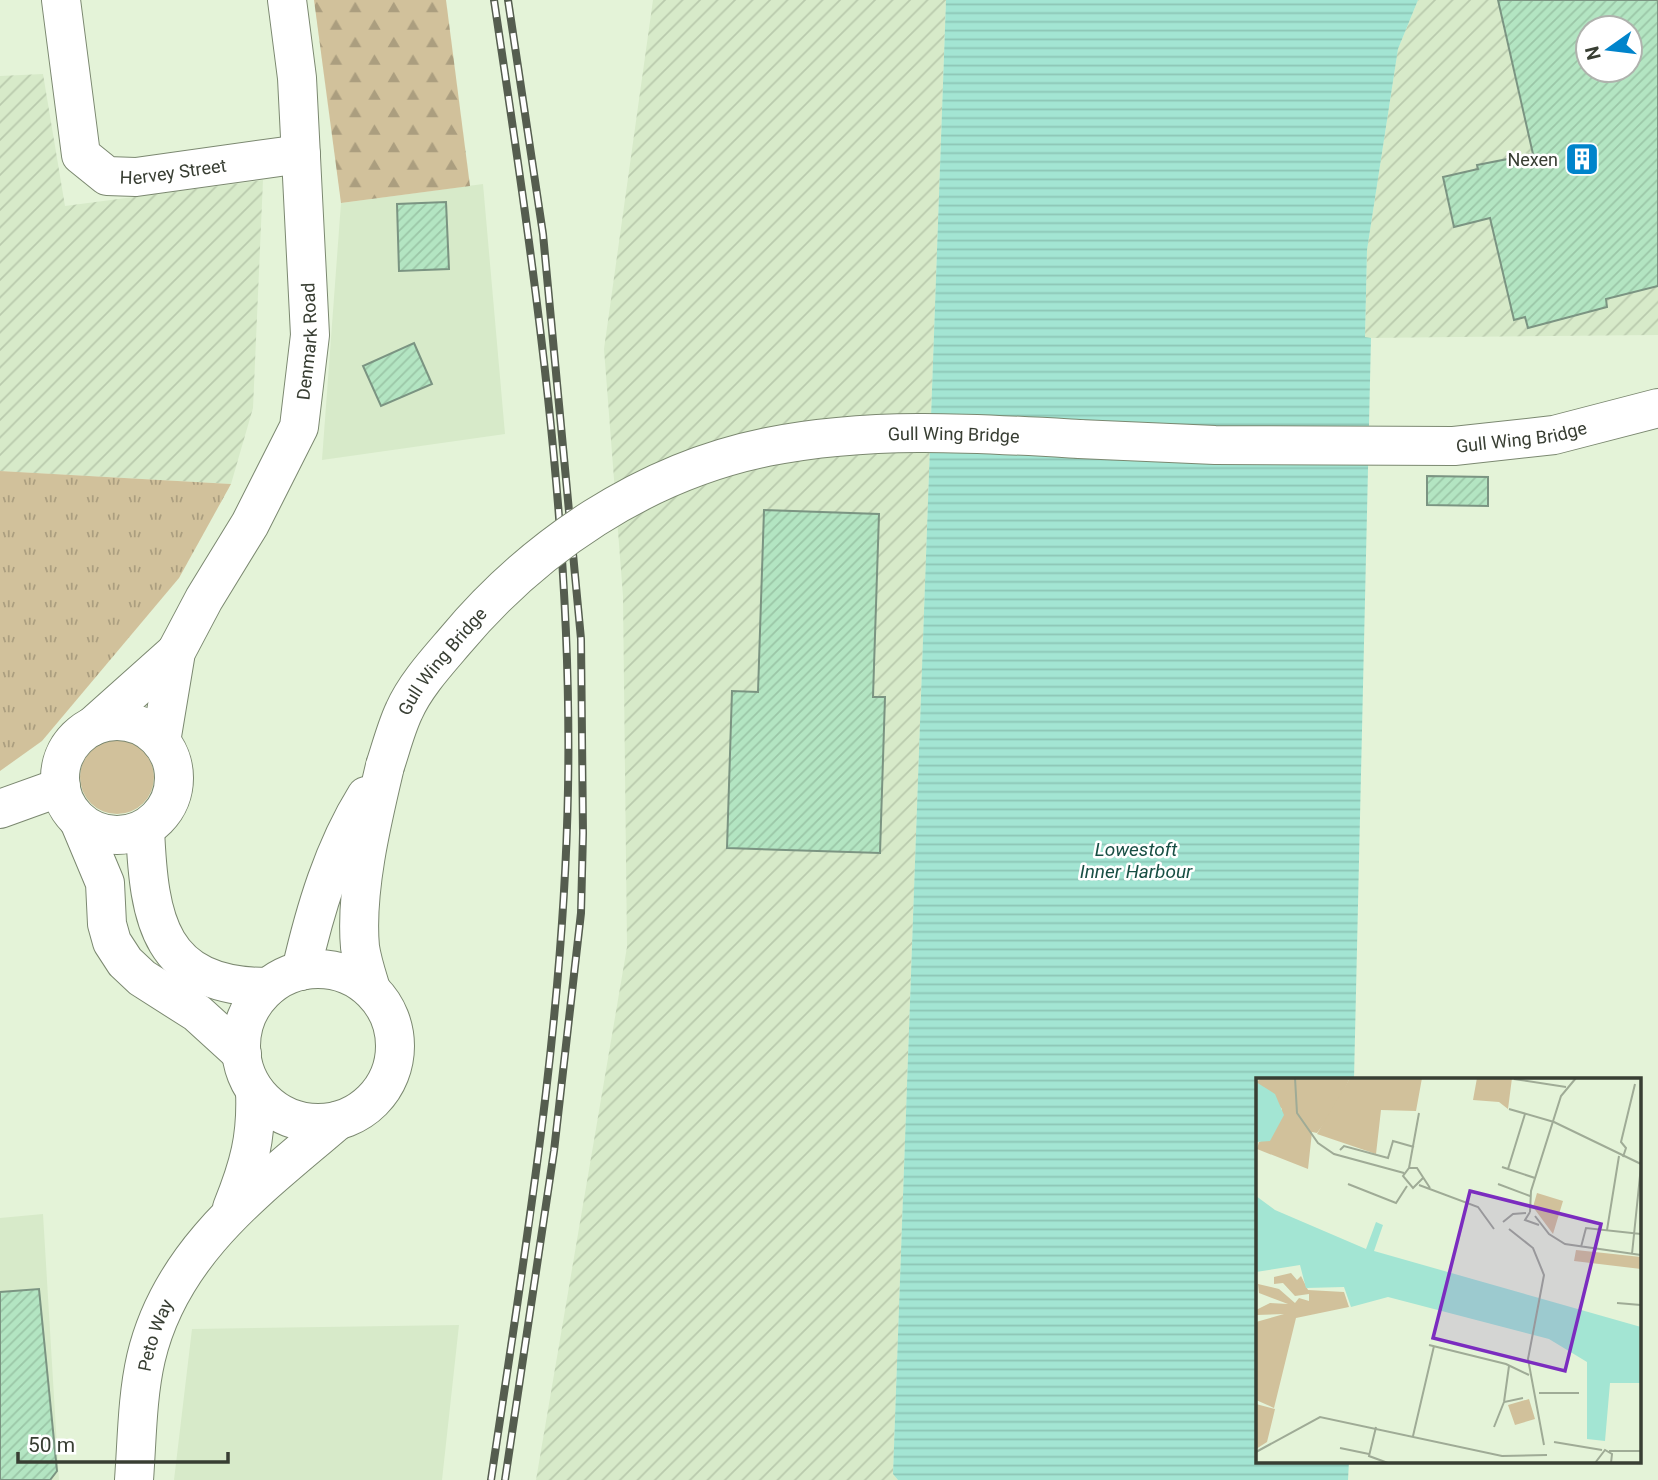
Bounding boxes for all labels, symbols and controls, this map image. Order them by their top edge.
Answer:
north arrow [1574,14,1644,84]
text: N [1580,44,1606,62]
building icon: Nexen [1563,140,1601,178]
place label: Nexen [1507,149,1558,170]
street label: Hervey Street [119,154,228,188]
street label: Denmark Road [292,282,321,401]
street label: Gull Wing Bridge [1455,416,1589,456]
street label: Gull Wing Bridge [887,422,1020,446]
street label: Gull Wing Bridge [393,603,490,718]
water label: Lowestoft Inner Harbour [1080,838,1193,883]
inset map [1256,1078,1640,1462]
street label: Peto Way [133,1295,177,1373]
scale bar [18,1420,228,1464]
text: 50 m [28,1433,75,1457]

